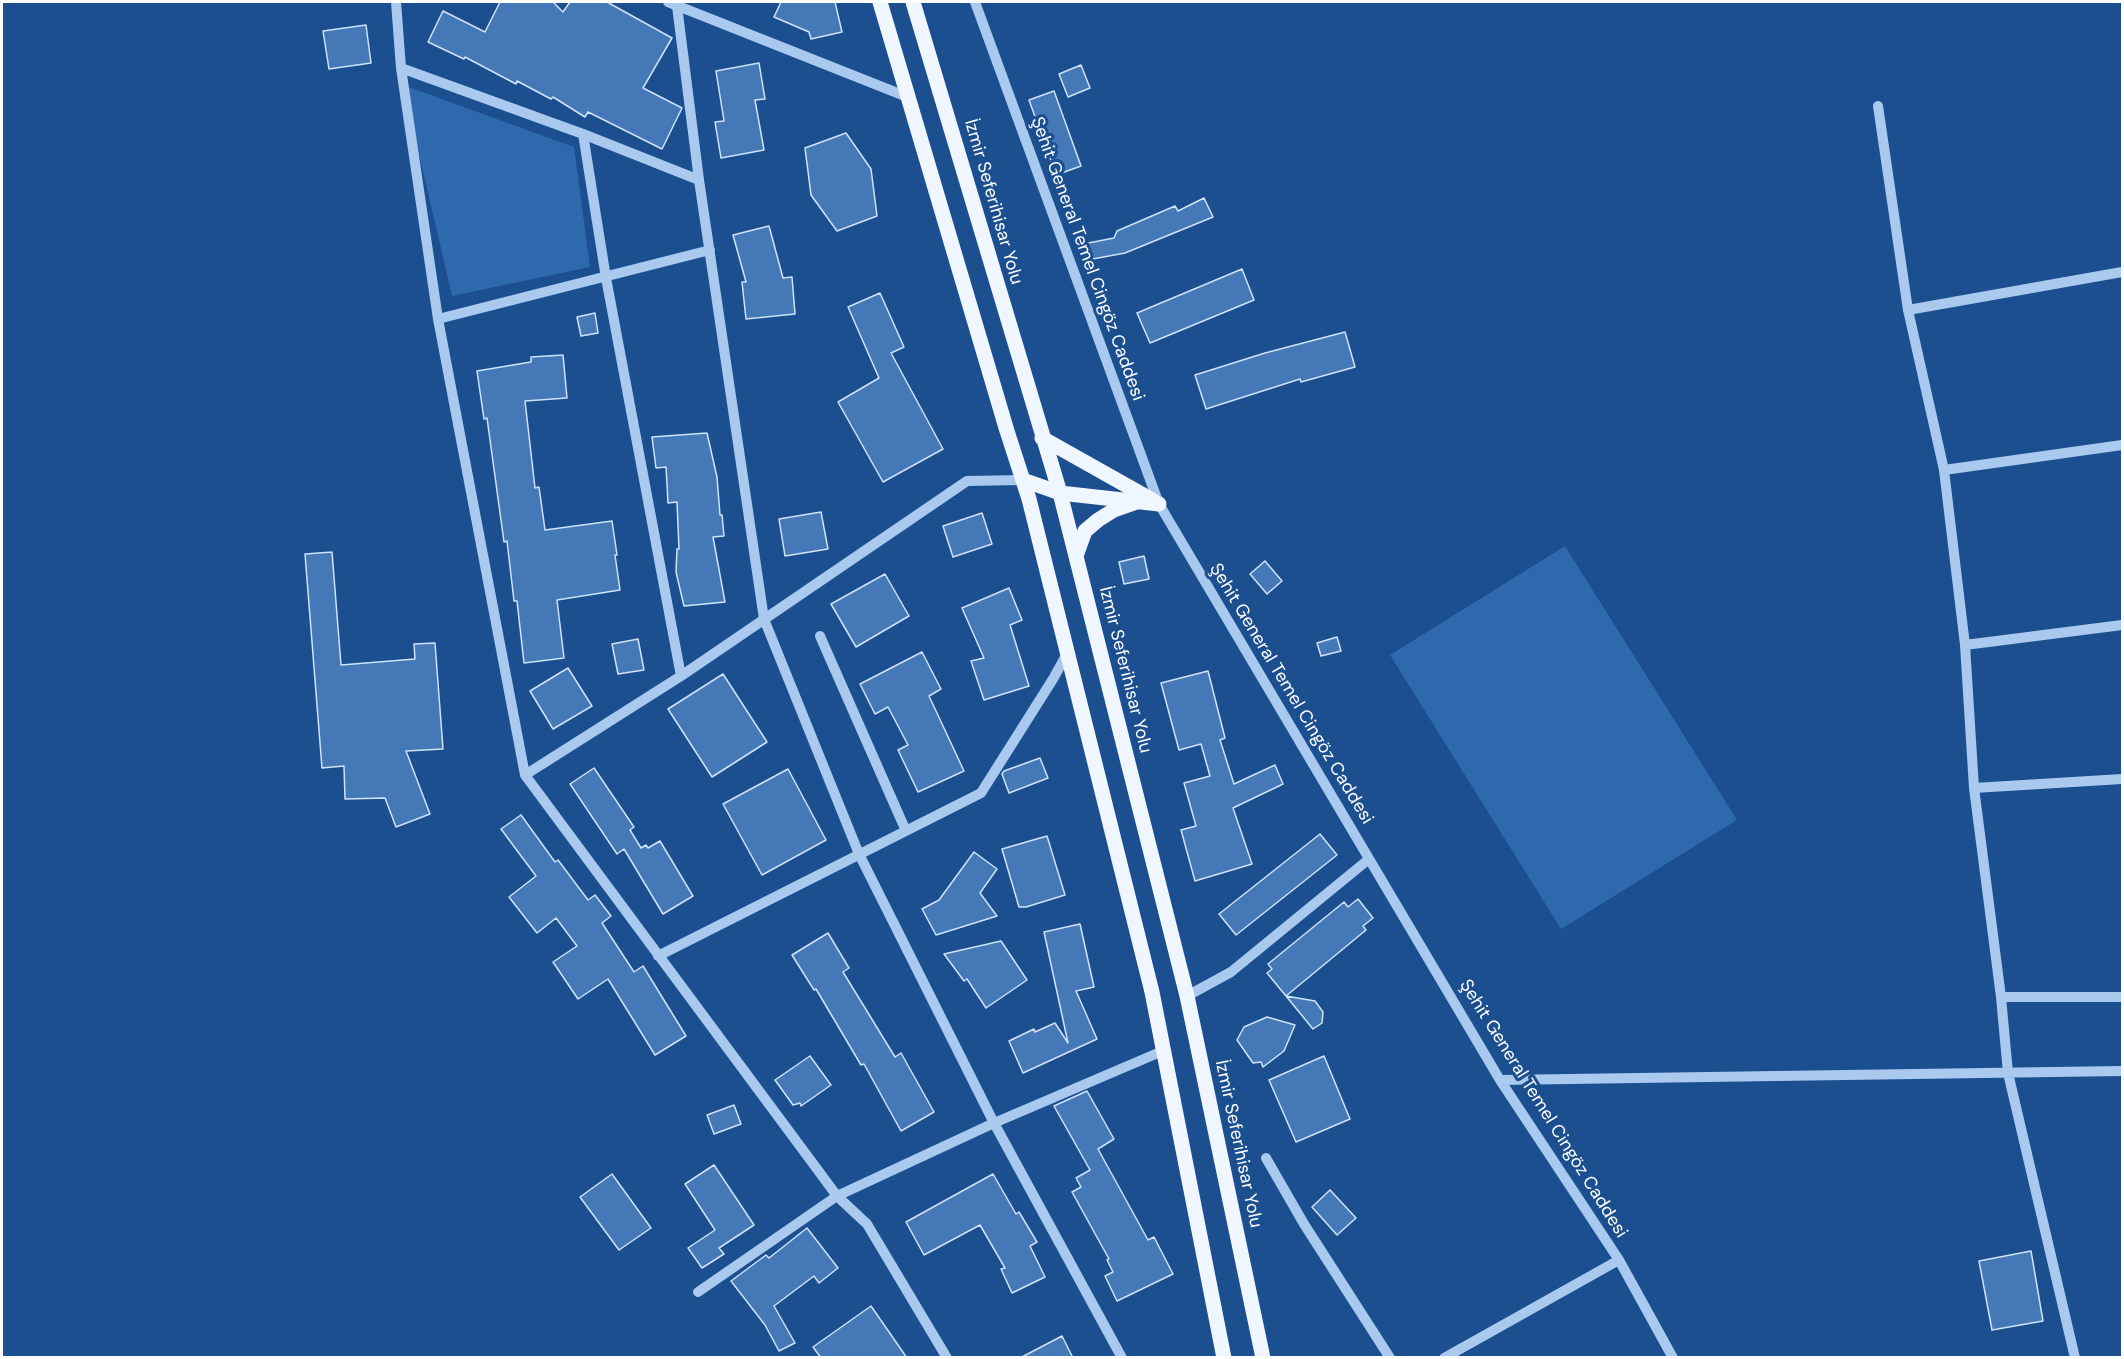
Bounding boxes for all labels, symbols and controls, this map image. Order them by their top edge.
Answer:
street label: Şehit General Temel Cingöz Caddesi [1025,114,1149,404]
street label: İzmir Seferihisar Yolu [959,117,1027,287]
street label: Şehit General Temel Cingöz Caddesi [1204,560,1378,828]
street label: İzmir Seferihisar Yolu [1094,585,1156,755]
street label: Şehit General Temel Cingöz Caddesi [1454,976,1632,1242]
street label: İzmir Seferihisar Yolu [1210,1058,1266,1230]

